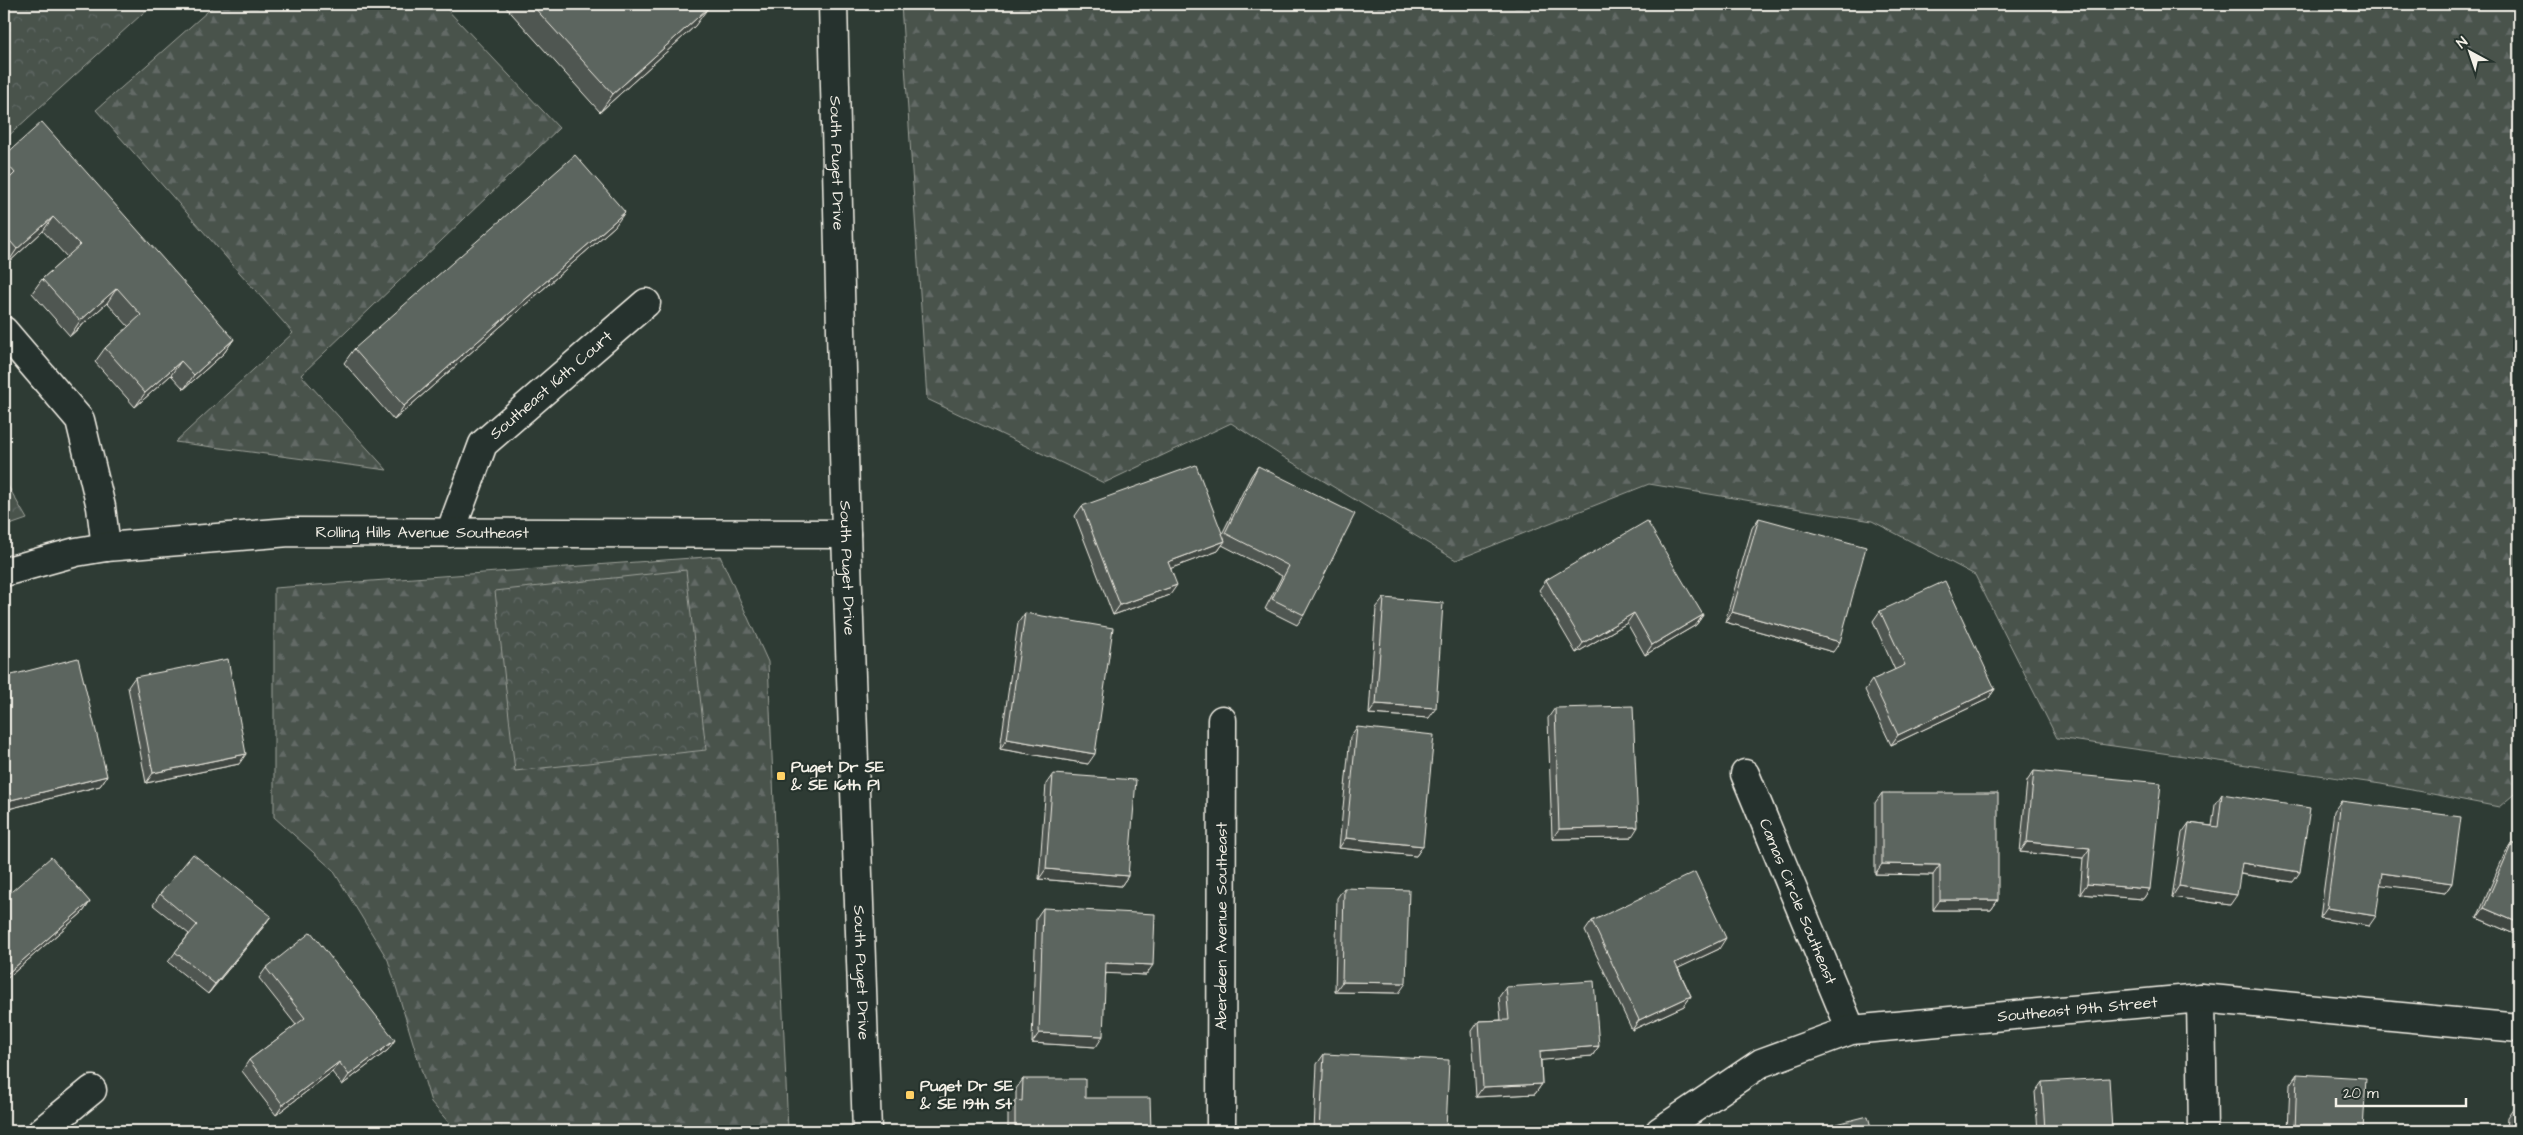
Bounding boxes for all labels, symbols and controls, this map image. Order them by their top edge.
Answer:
north arrow [2446,28,2496,78]
text: N [2452,32,2472,53]
street label: South Puget Drive [824,95,850,231]
street label: Southeast 16th Court [485,325,618,444]
street label: South Puget Drive [834,500,861,636]
street label: Rolling Hills Avenue Southeast [315,521,530,544]
place label: Puget Dr SE & SE 16th Pl [790,756,885,796]
marker: Puget Dr SE & SE 16th Pl [775,770,787,782]
street label: Camas Circle Southeast [1754,815,1842,988]
street label: Aberdeen Avenue Southeast [1210,821,1233,1030]
street label: South Puget Drive [848,905,875,1041]
street label: Southeast 19th Street [1996,991,2159,1028]
place label: Puget Dr SE & SE 19th St [919,1075,1014,1115]
scale bar [2336,1075,2466,1107]
text: 20 m [2343,1083,2379,1104]
marker: Puget Dr SE & SE 19th St [904,1089,916,1101]

